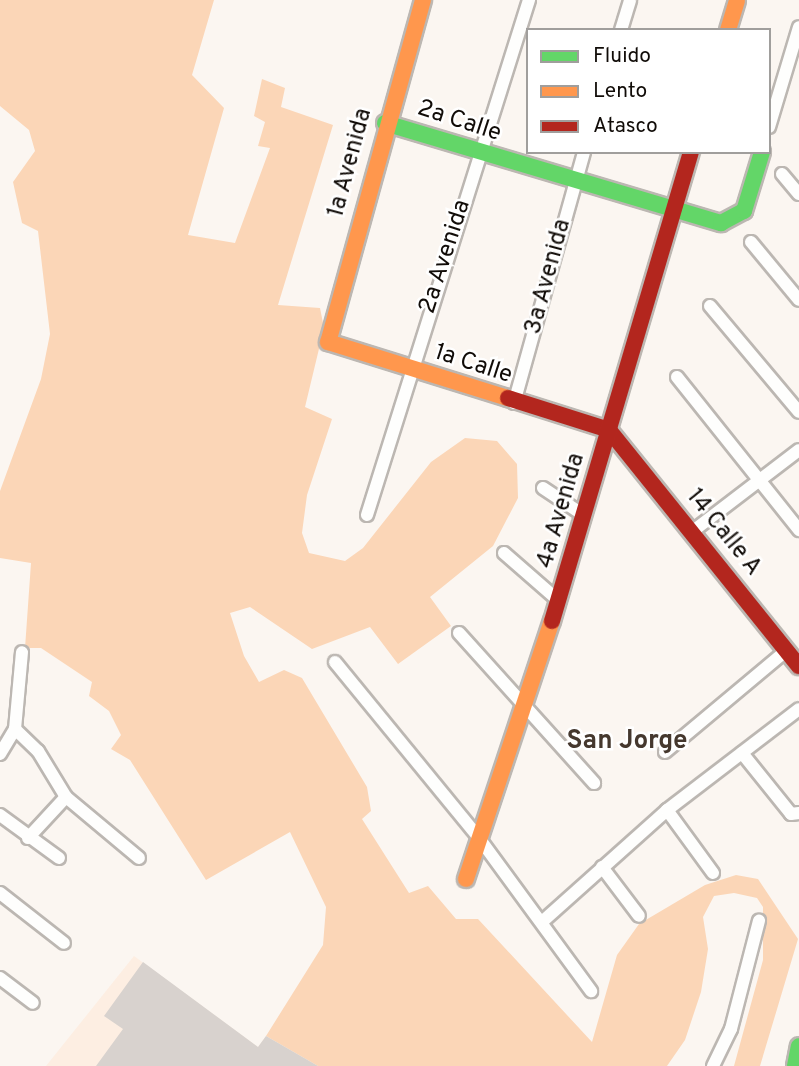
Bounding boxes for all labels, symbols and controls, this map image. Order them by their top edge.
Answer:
legend [526,28,771,154]
text: Fluido [593,43,651,70]
text: Lento [593,78,647,105]
street label: 2a Calle [413,95,505,149]
street label: 1a Avenida [323,105,379,221]
text: Atasco [593,113,658,140]
street label: 2a Avenida [414,196,478,318]
street label: 3a Avenida [520,216,578,338]
street label: 1a Calle [430,339,516,391]
street label: 4a Avenida [532,450,592,572]
street label: 14 Calle A [679,483,767,583]
district label: San Jorge [567,726,687,758]

